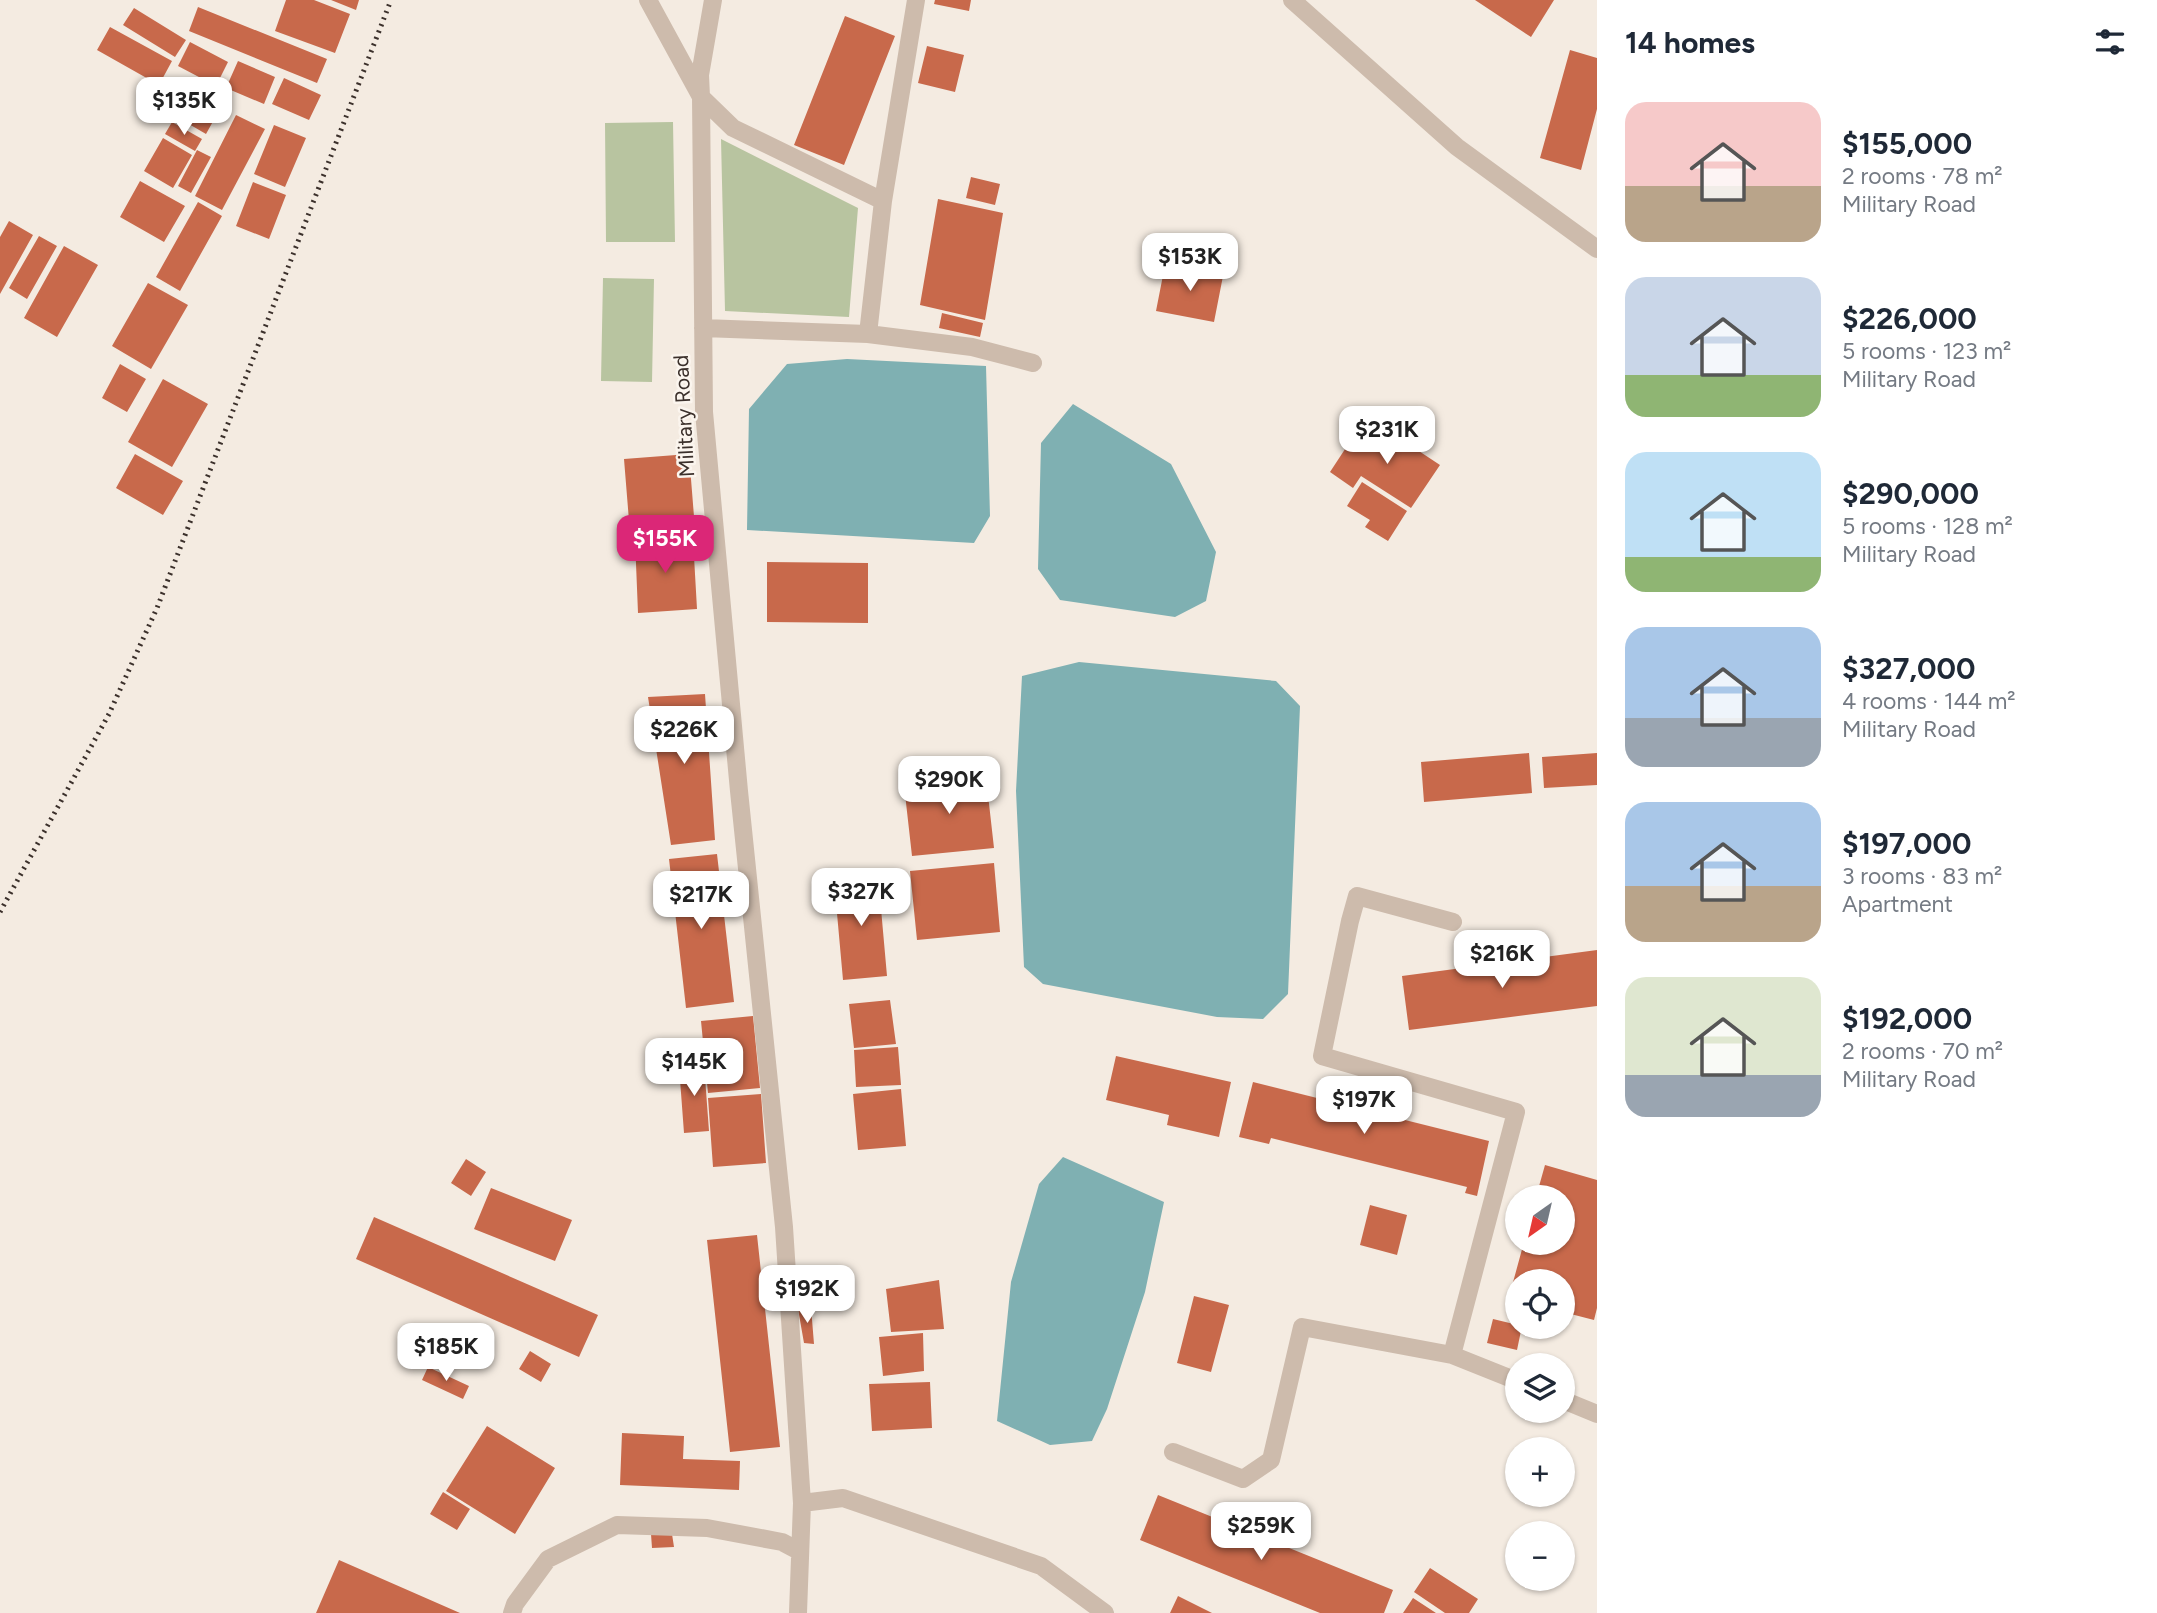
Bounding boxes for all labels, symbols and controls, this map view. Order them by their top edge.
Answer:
icon: filters [2091,23,2129,61]
text: 14 homes [1625,24,1755,61]
pin: $135K [135,78,233,137]
text: $135K [152,86,216,114]
text: $155,000 [1842,125,1972,162]
icon: home [1681,130,1765,214]
text: 2 rooms · 78 m² [1842,162,2003,190]
text: Military Road [1842,190,1976,218]
pin: $153K [1141,233,1239,293]
text: $153K [1158,242,1222,270]
text: $226,000 [1842,300,1977,337]
icon: home [1681,305,1765,389]
text: 5 rooms · 123 m² [1842,337,2011,365]
street label: Military Road [668,354,699,478]
text: Military Road [1842,365,1976,393]
pin: $231K [1338,406,1436,466]
text: $231K [1355,415,1419,443]
text: $290,000 [1842,475,1979,512]
icon: home [1681,480,1765,564]
text: 5 rooms · 128 m² [1842,512,2013,540]
pin: $155K [616,516,714,575]
text: $155K [633,524,697,552]
text: Military Road [1842,540,1976,568]
text: $327,000 [1842,650,1975,687]
icon: home [1681,655,1765,739]
text: 4 rooms · 144 m² [1842,687,2016,715]
pin: $226K [635,706,733,766]
text: $226K [650,715,718,743]
text: Military Road [1842,715,1976,743]
pin: $290K [900,756,998,816]
text: $290K [914,765,984,793]
text: $197,000 [1842,825,1971,862]
icon: home [1681,830,1765,914]
text: 3 rooms · 83 m² [1842,862,2002,890]
pin: $327K [812,869,910,928]
pin: $217K [652,872,750,931]
text: $327K [828,877,894,905]
text: $217K [669,880,733,908]
text: Apartment [1842,890,1953,918]
pin: $216K [1453,930,1551,990]
text: $216K [1470,939,1534,967]
text: $192,000 [1842,1000,1972,1037]
icon: home [1681,1005,1765,1089]
text: 2 rooms · 70 m² [1842,1037,2003,1065]
pin: $145K [645,1038,743,1098]
text: $145K [661,1047,727,1075]
text: Military Road [1842,1065,1976,1093]
pin: $197K [1315,1076,1413,1136]
text: $197K [1332,1085,1396,1113]
north arrow [1505,1185,1575,1255]
map controls [1505,1185,1575,1591]
pin: $192K [758,1266,856,1325]
button: locate [1505,1269,1575,1339]
text: $192K [775,1274,839,1302]
pin: $185K [397,1324,495,1383]
text: $185K [413,1332,479,1360]
button: layers [1505,1353,1575,1423]
button: + [1505,1437,1575,1507]
pin: $259K [1212,1502,1310,1562]
text: $259K [1227,1511,1295,1539]
button: − [1505,1521,1575,1591]

